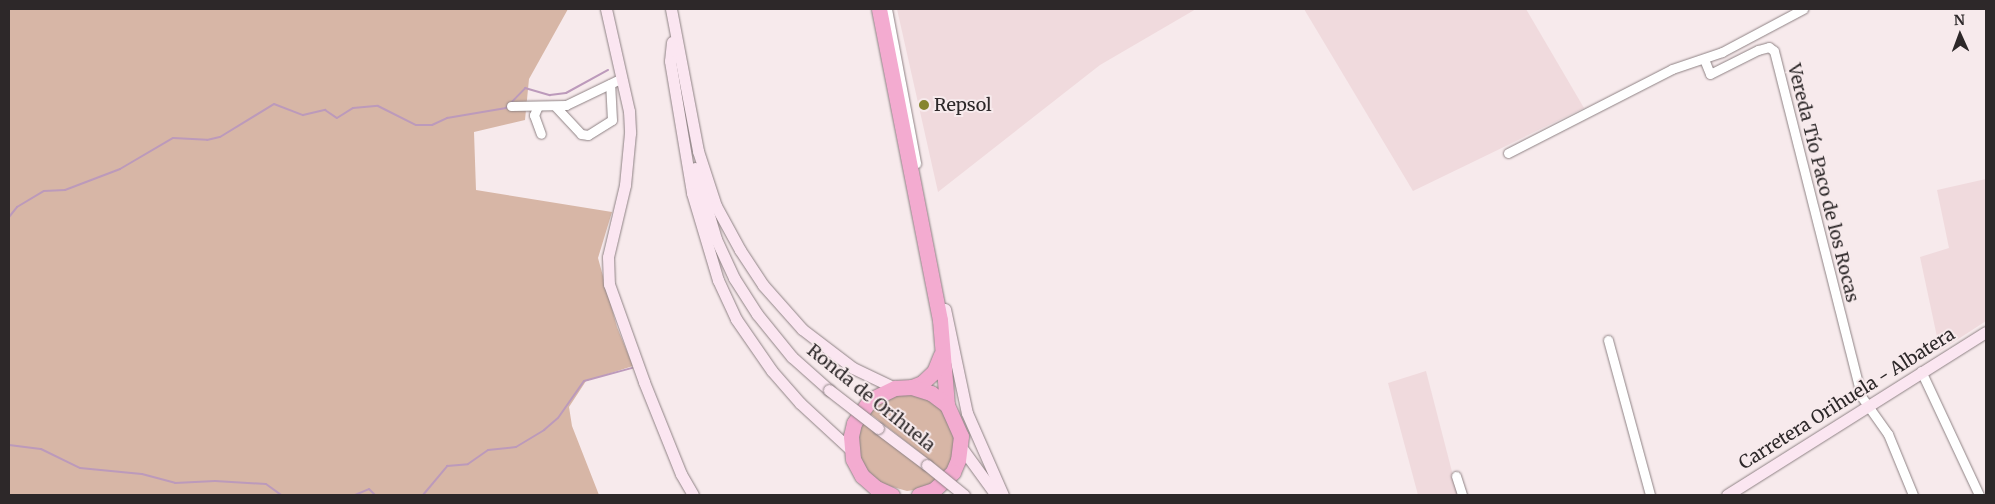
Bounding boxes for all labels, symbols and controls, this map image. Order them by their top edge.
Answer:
north arrow [1935,10,1985,60]
text: N [1954,11,1965,29]
street label: Vereda Tío Paco de los Rocas [1783,62,1863,304]
place label: Repsol [934,94,992,116]
marker: Repsol [918,99,930,111]
street label: Carretera Orihuela - Albatera [1735,324,1959,474]
street label: Ronda de Orihuela [803,340,939,456]

